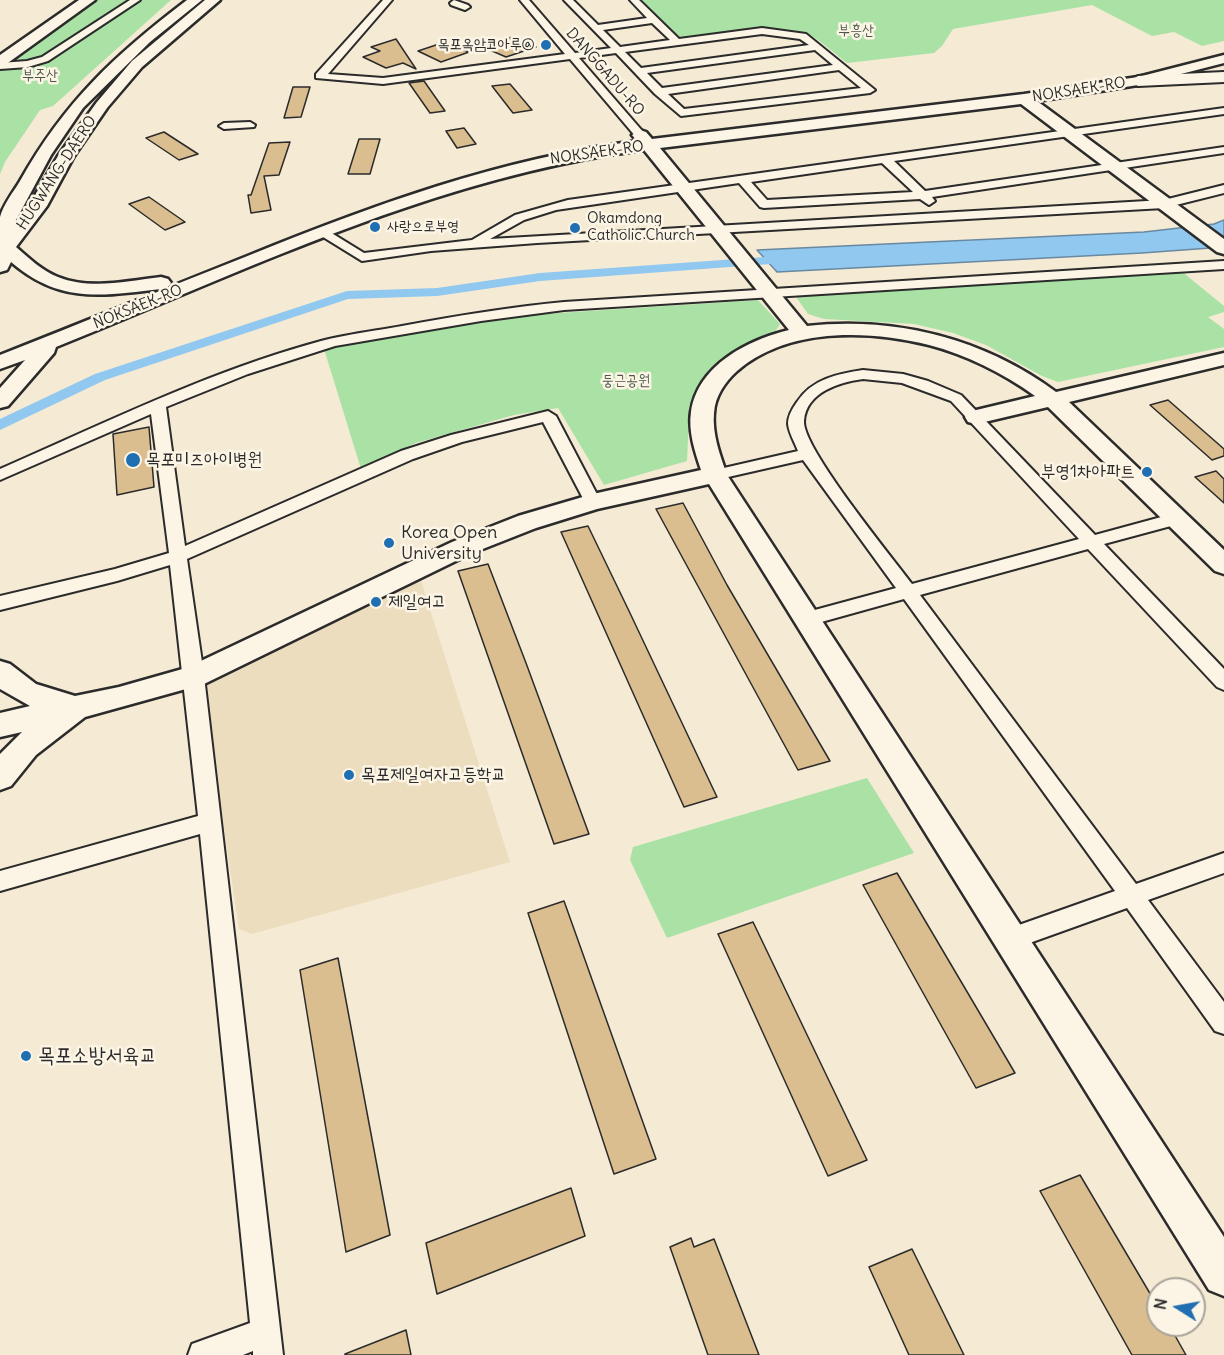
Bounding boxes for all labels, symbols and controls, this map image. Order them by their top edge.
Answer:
park label: 부흥산 [838,22,874,40]
street label: DANGGADU-RO [562,24,648,120]
place label: 목포옥암코아루ⓐ [437,36,534,54]
marker: 목포옥암코아루ⓐ [539,38,553,52]
park label: 부주산 [22,67,58,85]
street label: NOKSAEK-RO [1031,74,1127,106]
street label: HUGWANG-DAERO [13,113,101,233]
street label: NOKSAEK-RO [549,138,645,168]
place label: Okamdong Catholic Church [587,210,695,245]
place label: 사랑으로부영 [387,218,459,236]
marker: 사랑으로부영 [368,220,382,234]
marker: Okamdong Catholic Church [568,221,582,235]
street label: NOKSAEK-RO [91,281,185,333]
park label: 둥근공원 [602,372,650,390]
place label: 목포미즈아이병원 [146,449,262,471]
marker: 목포미즈아이병원 [124,451,142,469]
place label: 부영1차아파트 [1041,461,1135,483]
marker: 부영1차아파트 [1140,465,1154,479]
place label: Korea Open University [401,522,497,564]
marker: Korea Open University [382,536,396,550]
place label: 제일여고 [388,591,446,613]
marker: 제일여고 [369,595,383,609]
place label: 목포제일여자고등학교 [361,764,506,786]
marker: 목포제일여자고등학교 [342,768,356,782]
place label: 목포소방서육교 [38,1043,156,1069]
marker: 목포소방서육교 [19,1049,33,1063]
north arrow [1146,1277,1206,1337]
text: N [1149,1297,1171,1311]

